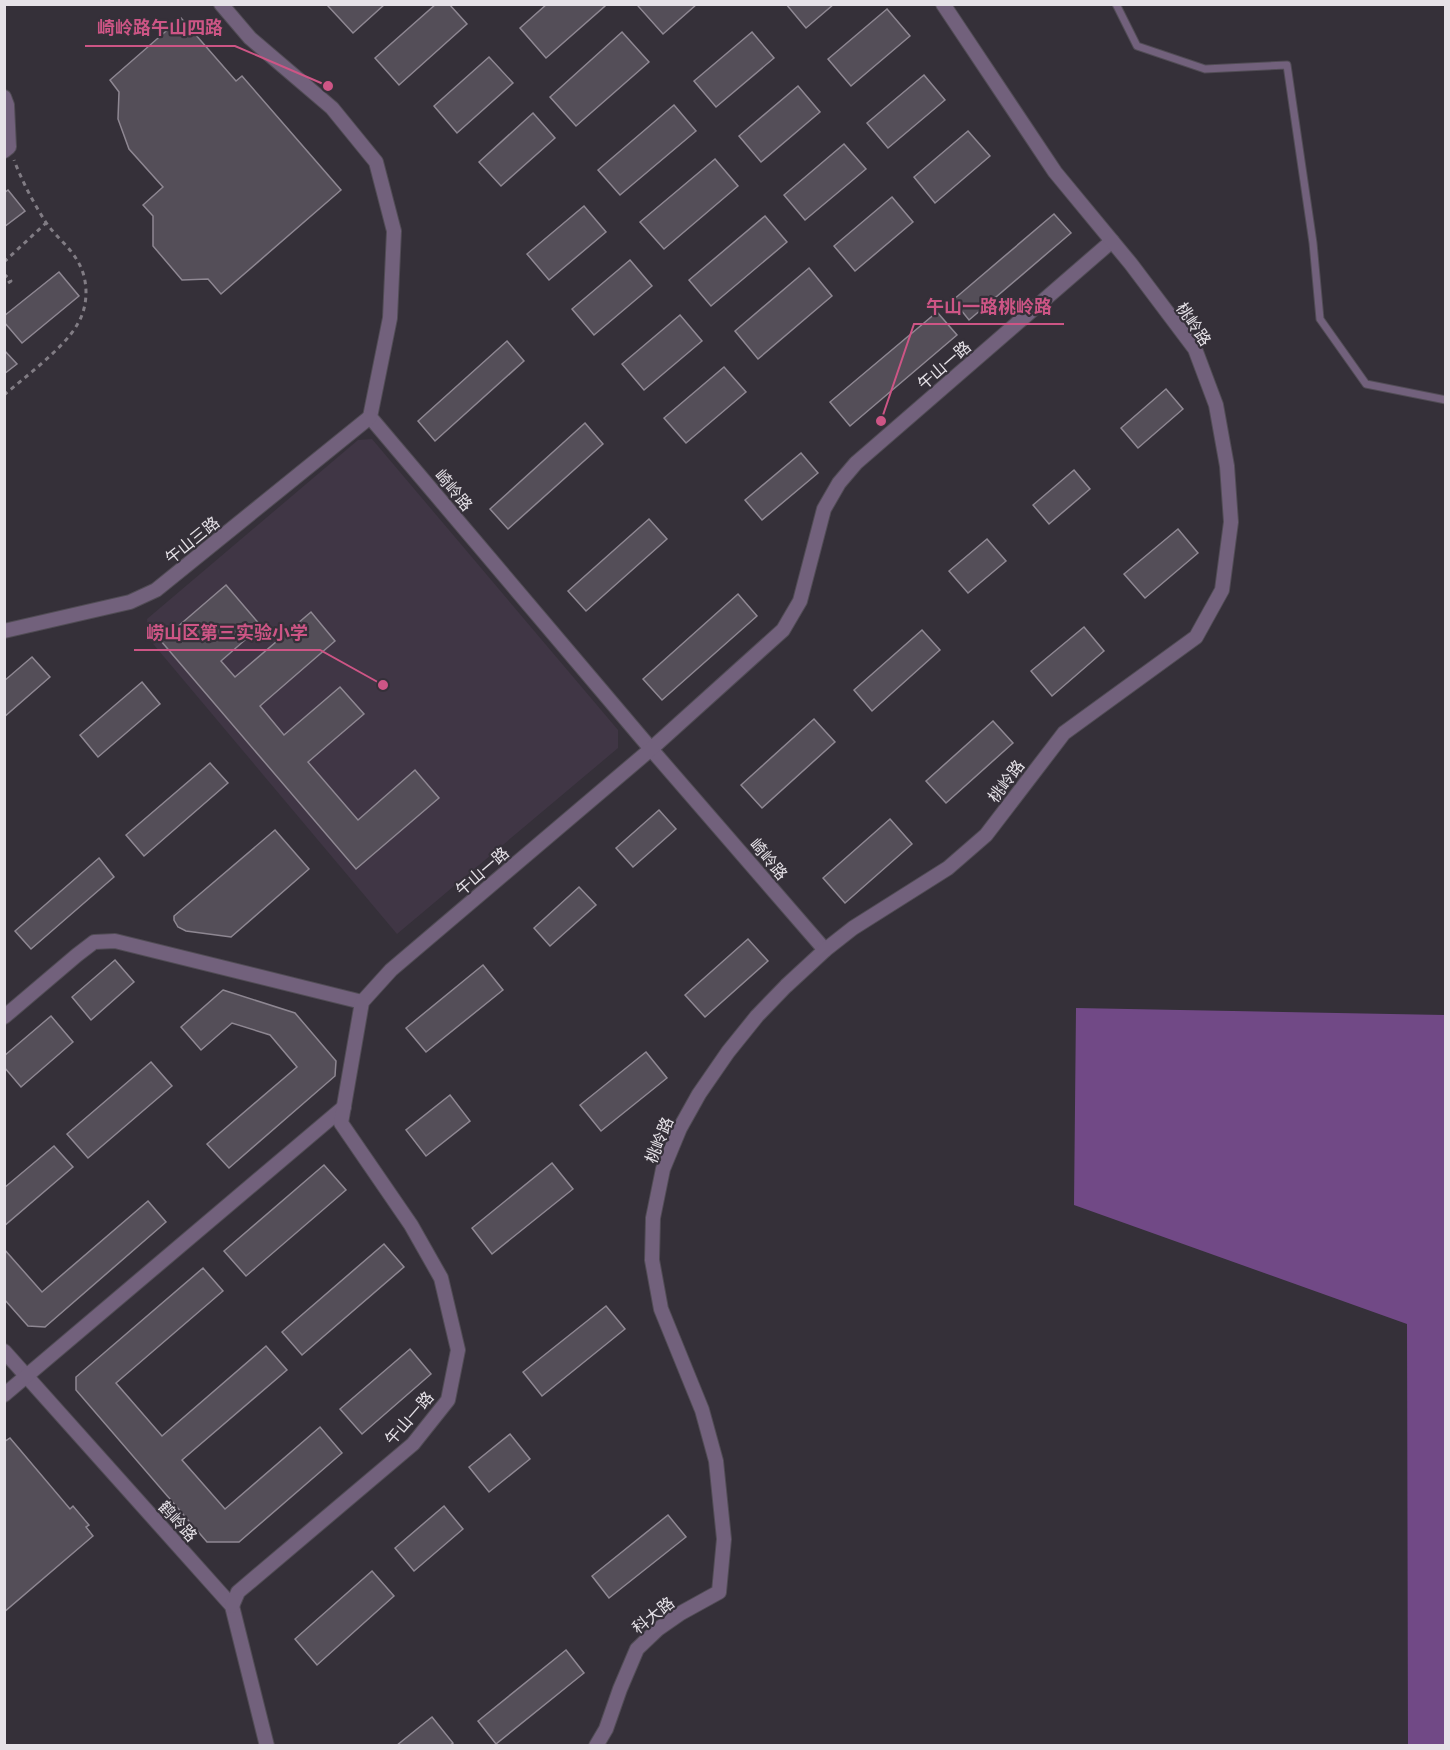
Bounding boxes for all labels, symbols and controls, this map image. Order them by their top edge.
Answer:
callout: 崎岭路午山四路 [85,10,235,46]
text: 崎岭路午山四路 [97,14,223,41]
callout: 午山一路桃岭路 [914,288,1064,324]
text: 午山一路桃岭路 [926,293,1052,320]
street label: 桃岭路 [1171,297,1217,351]
street label: 午山一路 [912,335,976,395]
street label: 崎岭路 [429,464,479,516]
street label: 午山三路 [160,511,224,569]
callout: 崂山区第三实验小学 [134,614,320,650]
text: 崂山区第三实验小学 [146,619,308,646]
street label: 桃岭路 [982,755,1030,807]
street label: 崎岭路 [744,833,794,885]
street label: 午山一路 [450,841,514,901]
street label: 桃岭路 [639,1113,679,1167]
street label: 午山一路 [379,1386,439,1450]
street label: 鹤岭路 [153,1495,203,1547]
street label: 科大路 [627,1591,679,1639]

